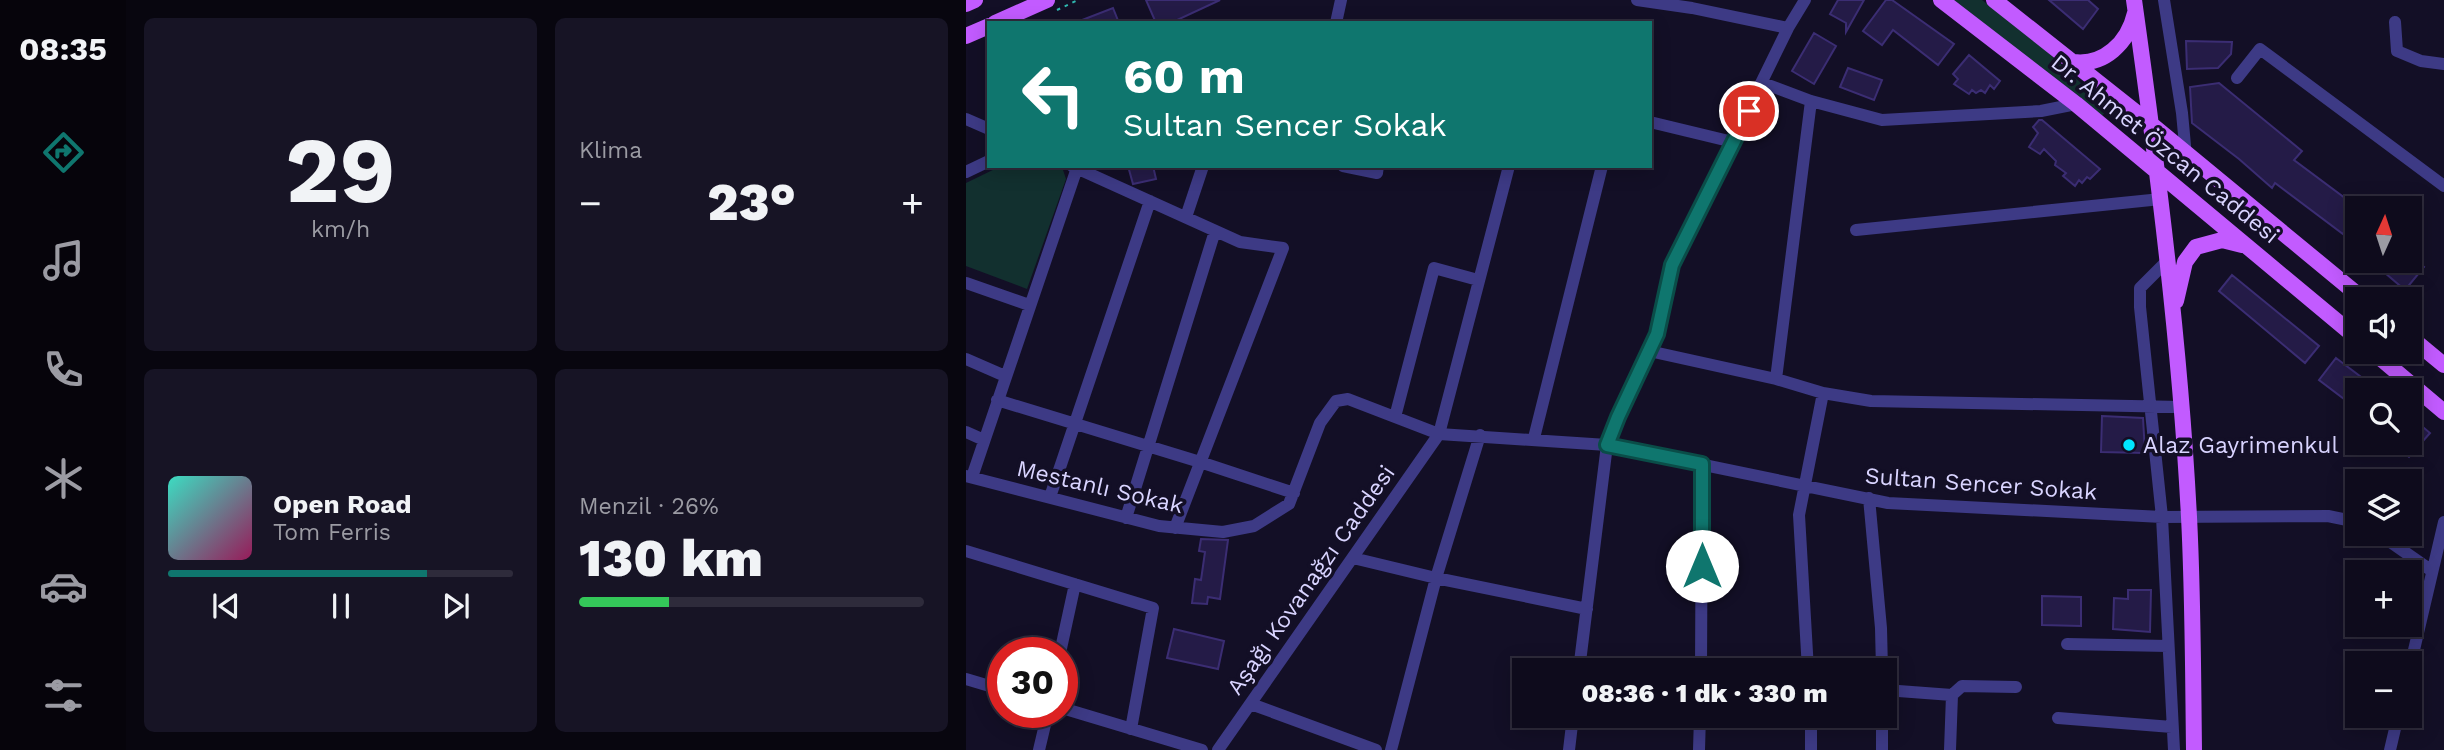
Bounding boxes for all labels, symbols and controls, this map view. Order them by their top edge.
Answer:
text: 08:35 [19,30,107,68]
text: 60 m [1123,47,1245,105]
icon: left [1008,49,1099,140]
street label: Dr. Ahmet Özcan Caddesi [2046,49,2284,249]
pin [1719,81,1779,141]
icon: arrive [1730,92,1768,130]
text: Sultan Sencer Sokak [1123,106,1447,144]
text: 29 [285,117,396,224]
icon: directions [39,128,88,177]
text: Klima [579,137,642,164]
text: 23° [707,172,796,233]
text: − [579,181,602,225]
text: + [901,181,924,225]
north arrow [2345,196,2422,273]
map controls [2345,196,2422,728]
text: km/h [311,216,370,243]
icon: music [39,236,88,285]
button: sound [2345,287,2422,364]
icon: phone [39,345,88,394]
button: search [2345,378,2422,455]
place label: Alaz Gayrimenkul [2143,432,2338,459]
marker: Alaz Gayrimenkul [2121,437,2137,453]
icon: climate [39,454,88,503]
street label: Mestanlı Sokak [1014,455,1186,519]
street label: Aşağı Kovanağzı Caddesi [1221,460,1401,700]
street label: Sultan Sencer Sokak [1864,462,2098,506]
button: layers [2345,469,2422,546]
text: Open Road [273,489,411,519]
text: Menzil · 26% [579,493,719,520]
text: Tom Ferris [273,519,391,546]
text: 130 km [579,528,763,589]
position arrow [1665,529,1739,603]
button: + [2345,560,2422,637]
icon: car [39,562,88,611]
icon: previous [207,587,245,625]
icon: pause [322,587,360,625]
icon: next [437,587,475,625]
speed limit sign: 30 [987,637,1078,728]
button: − [2345,651,2422,728]
icon: filters [39,671,88,720]
text: 08:36 · 1 dk · 330 m [1581,678,1828,708]

